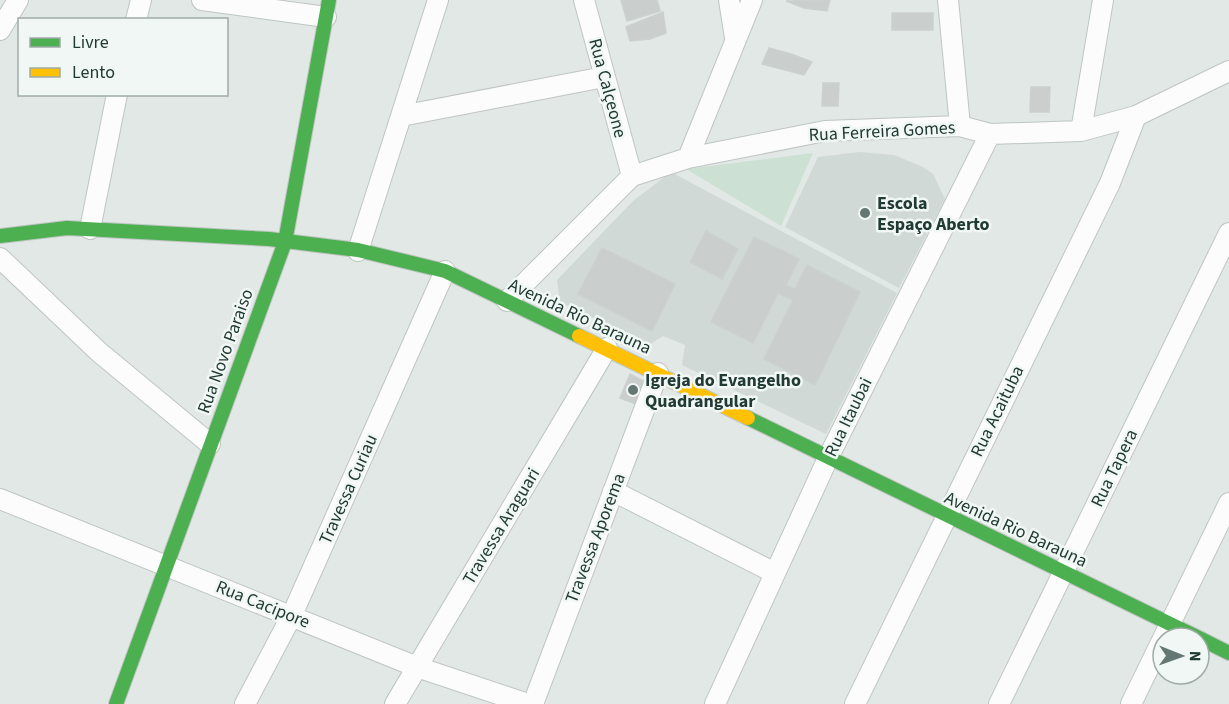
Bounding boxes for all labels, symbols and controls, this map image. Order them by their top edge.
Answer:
legend [18,18,228,96]
text: Livre [72,30,109,55]
street label: Rua Calçeone [582,36,633,141]
text: Lento [72,60,115,85]
street label: Rua Ferreira Gomes [808,115,956,148]
place label: Escola Espaço Aberto [877,191,990,237]
marker: Escola Espaço Aberto [858,206,872,220]
street label: Avenida Rio Barauna [504,272,655,361]
street label: Rua Novo Paraiso [191,285,260,417]
street label: Rua Acaituba [965,361,1030,461]
place label: Igreja do Evangelho Quadrangular [645,368,801,414]
street label: Rua Itaubai [819,373,878,461]
marker: Igreja do Evangelho Quadrangular [626,383,640,397]
street label: Rua Tapera [1085,425,1144,511]
street label: Travessa Curiau [313,430,384,548]
street label: Travessa Araguari [457,463,546,589]
street label: Travessa Aporema [559,470,632,607]
street label: Avenida Rio Barauna [940,485,1091,574]
street label: Rua Cacipore [212,574,314,635]
north arrow [1151,626,1211,686]
text: N [1184,651,1206,662]

